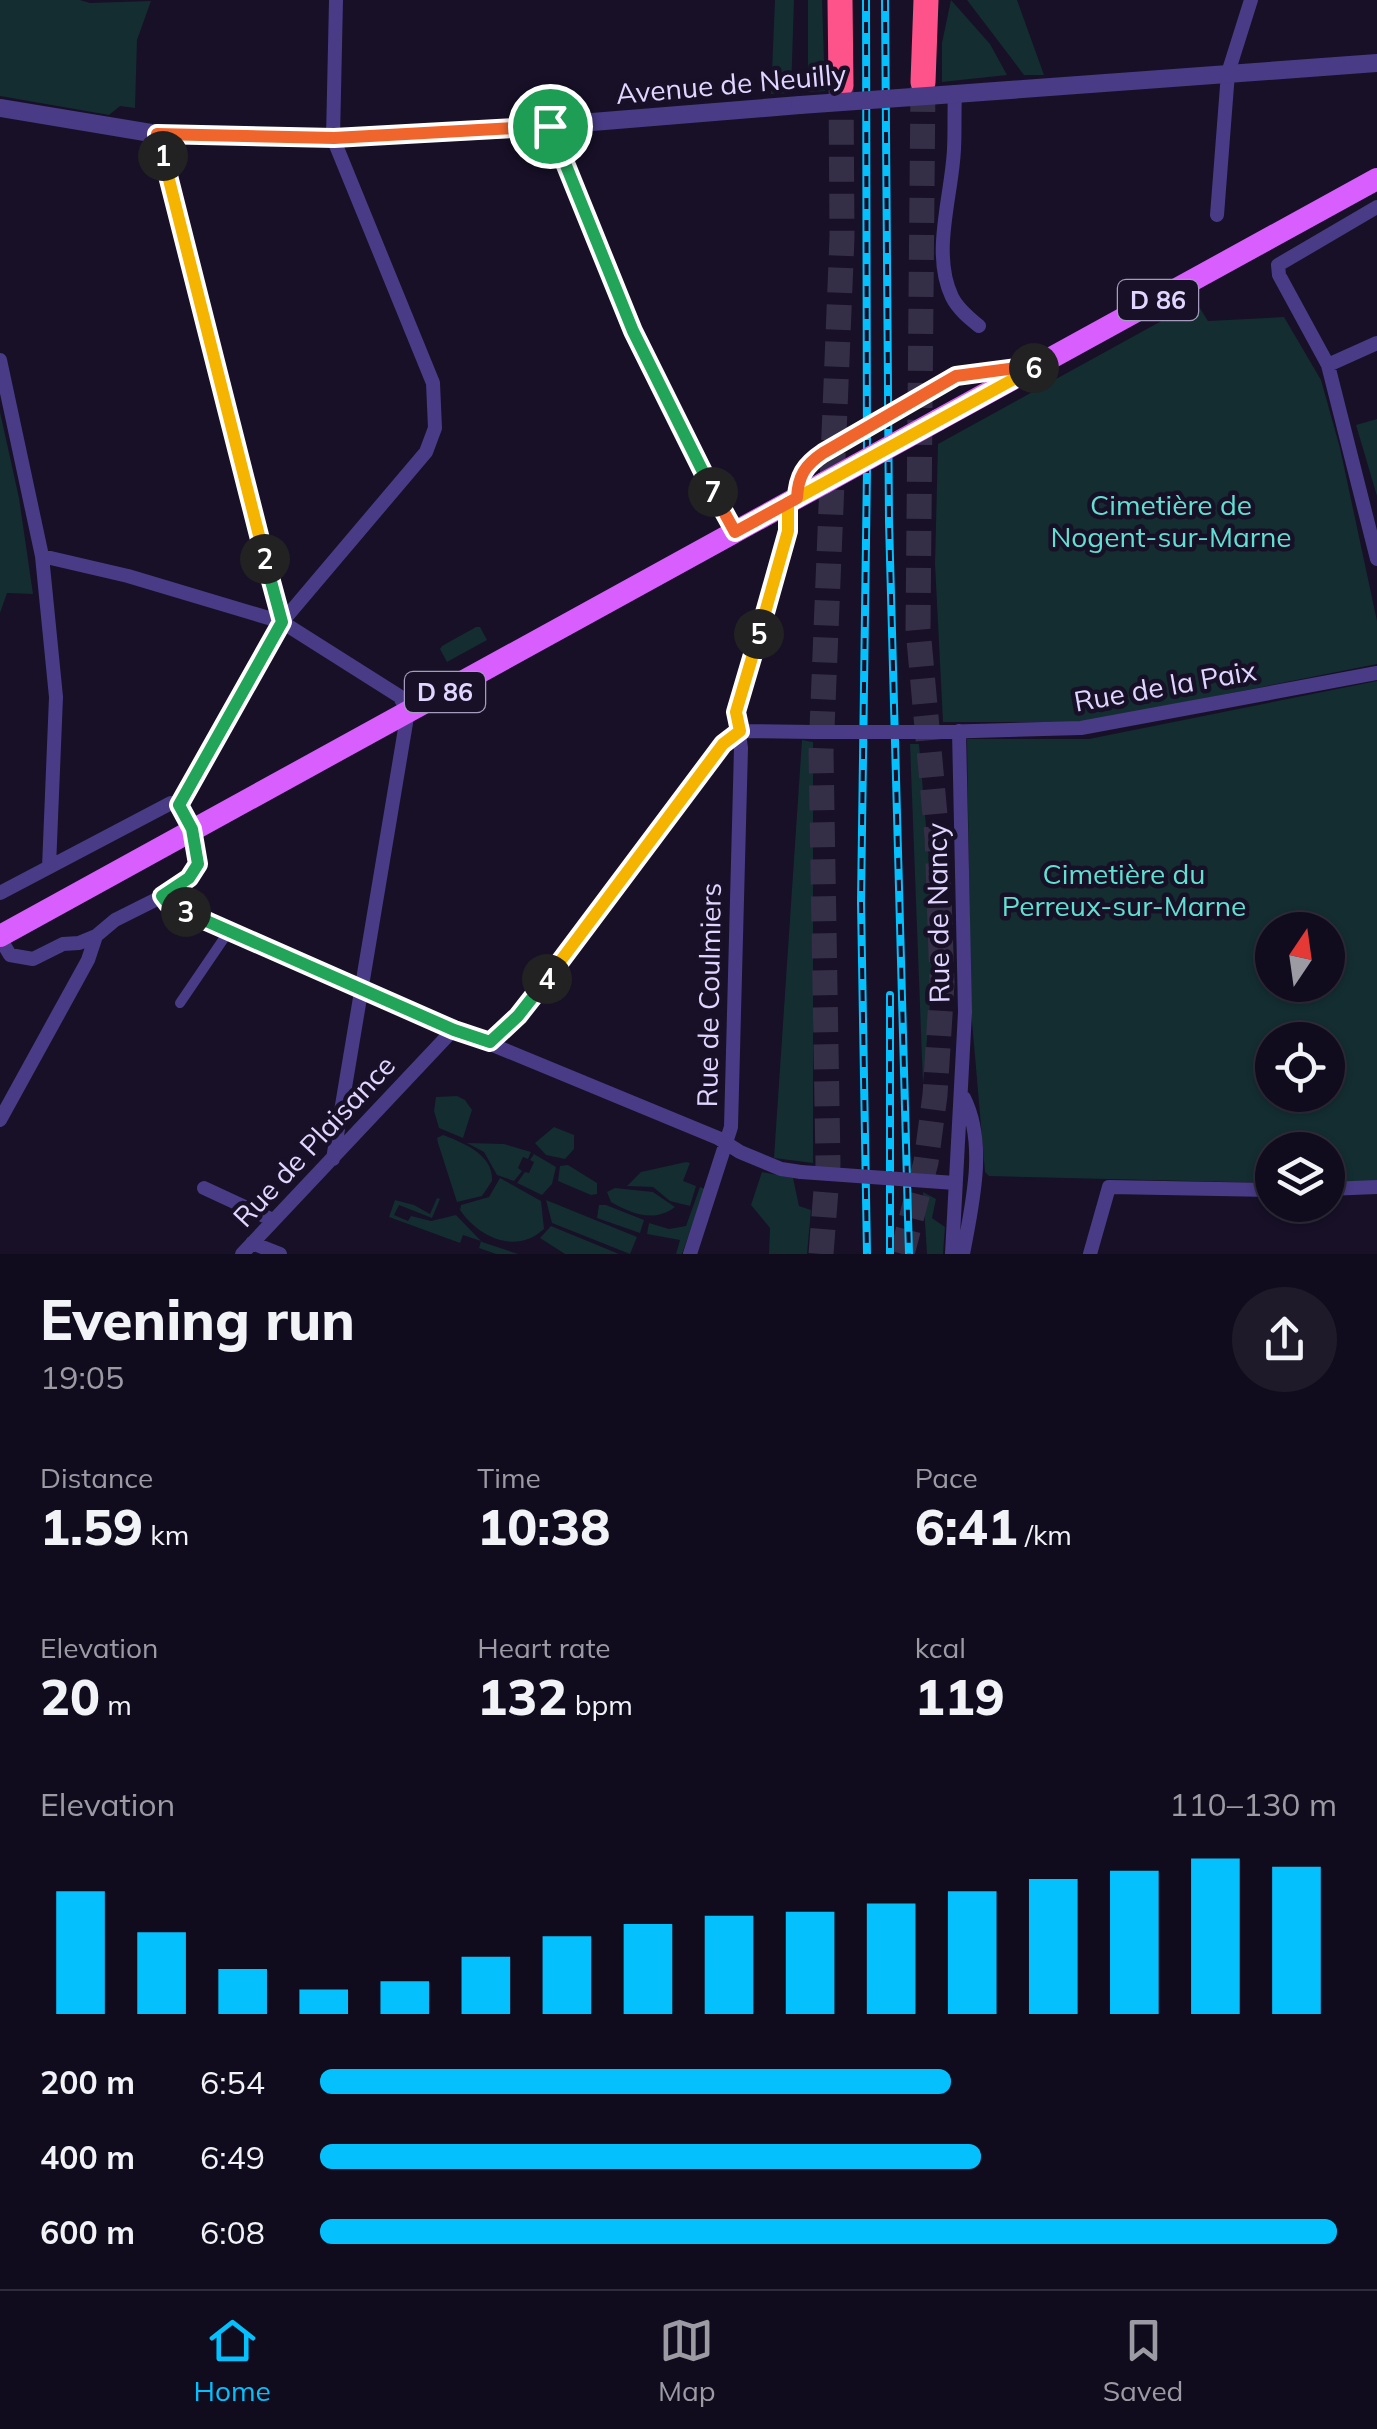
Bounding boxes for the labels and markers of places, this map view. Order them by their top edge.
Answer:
pin [508,84,593,169]
pin: 1 [138,131,188,181]
pin: 6 [1009,343,1059,393]
pin: 7 [688,467,738,517]
pin: 2 [240,534,290,584]
pin: 5 [734,609,784,659]
pin: 3 [161,887,211,937]
pin: 4 [522,954,572,1004]

